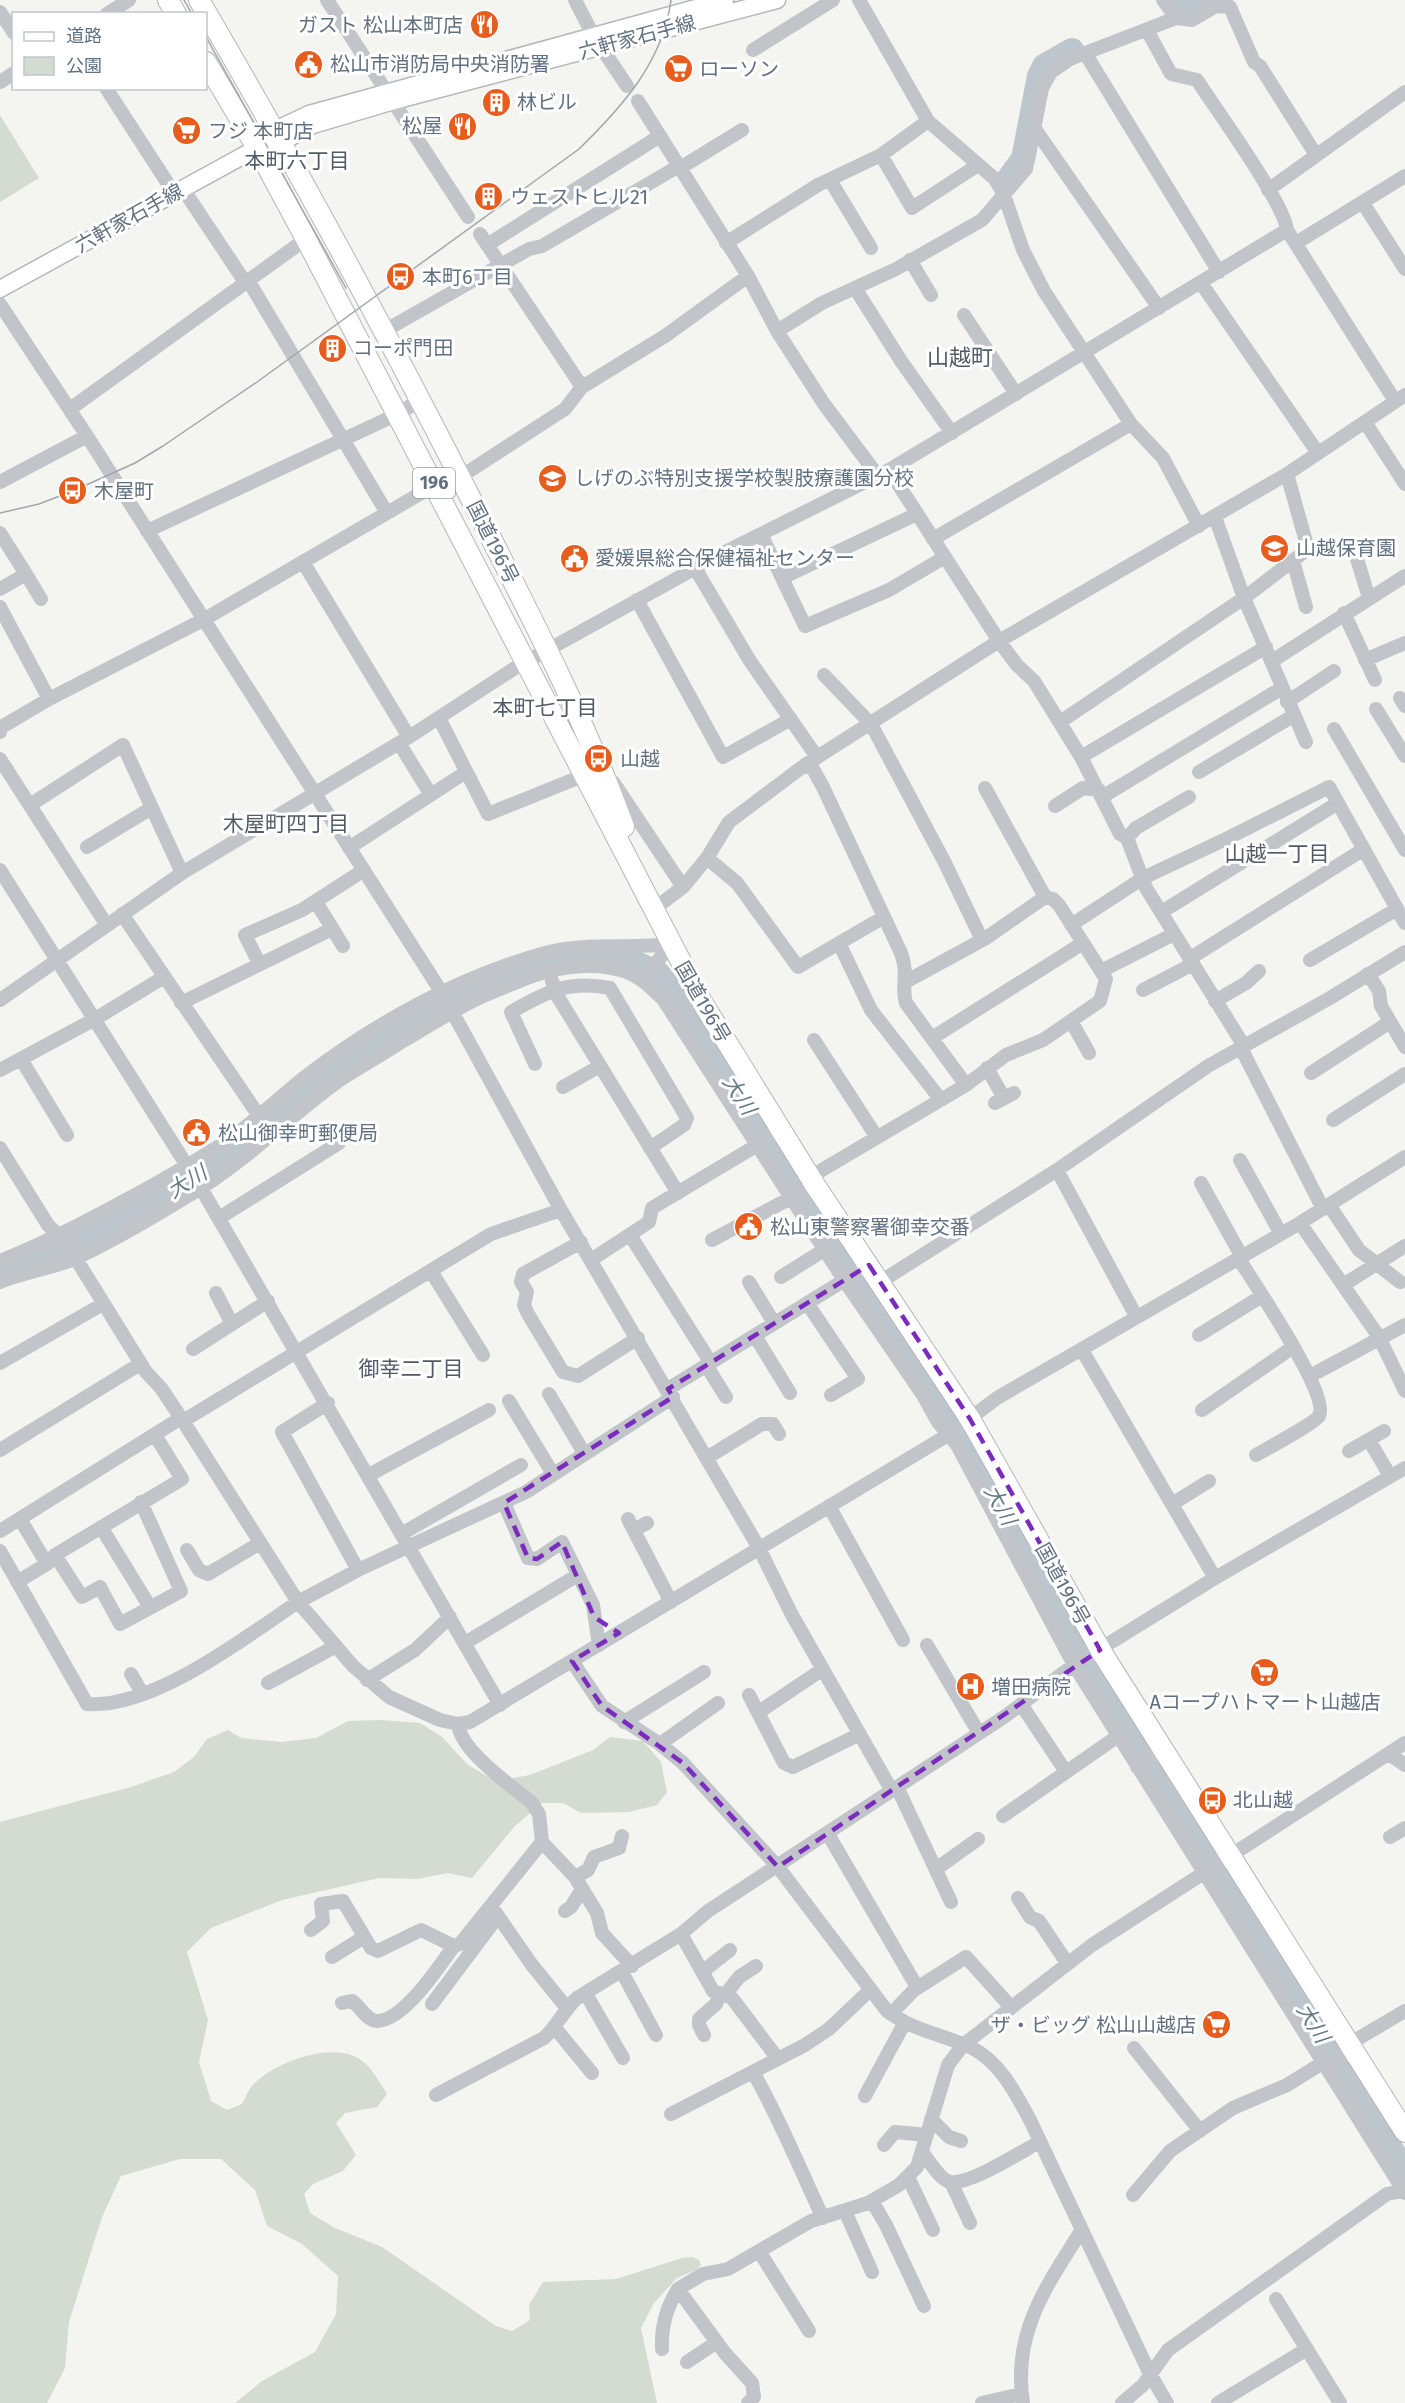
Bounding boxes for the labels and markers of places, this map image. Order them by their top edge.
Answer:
restaurant icon: ガスト 松山本町店 [468,9,500,41]
place label: ガスト 松山本町店 [298,13,463,37]
public building icon: 松山市消防局中央消防署 [293,48,325,80]
place label: 松山市消防局中央消防署 [330,52,550,76]
supermarket icon: ローソン [662,53,694,85]
place label: ローソン [699,57,779,81]
building icon: 林ビル [480,86,512,118]
place label: 林ビル [517,90,577,114]
restaurant icon: 松屋 [447,110,479,142]
place label: 松屋 [402,114,442,138]
supermarket icon: フジ 本町店 [171,115,203,147]
place label: フジ 本町店 [208,119,313,143]
building icon: ウェストヒル21 [473,181,505,213]
place label: ウェストヒル21 [510,185,648,209]
bus stop icon: 本町6丁目 [385,261,417,293]
place label: 本町6丁目 [422,265,513,289]
building icon: コーポ門田 [316,332,348,364]
place label: コーポ門田 [353,336,453,360]
school or university icon: しげのぶ特別支援学校製肢療護園分校 [537,462,569,494]
place label: しげのぶ特別支援学校製肢療護園分校 [574,466,914,490]
bus stop icon: 木屋町 [57,475,89,507]
place label: 木屋町 [94,479,154,503]
school or university icon: 山越保育園 [1259,532,1291,564]
place label: 山越保育園 [1296,536,1396,560]
public building icon: 愛媛県総合保健福祉センター [558,542,590,574]
place label: 愛媛県総合保健福祉センター [595,546,855,570]
bus stop icon: 山越 [583,743,615,775]
place label: 山越 [620,747,660,771]
public building icon: 松山御幸町郵便局 [181,1117,213,1149]
place label: 松山御幸町郵便局 [218,1121,378,1145]
public building icon: 松山東警察署御幸交番 [733,1211,765,1243]
place label: 松山東警察署御幸交番 [770,1215,970,1239]
supermarket icon: Aコープハトマート山越店 [1249,1656,1281,1688]
hospital icon: 増田病院 [954,1671,986,1703]
place label: 増田病院 [991,1675,1071,1699]
place label: Aコープハトマート山越店 [1150,1690,1380,1714]
bus stop icon: 北山越 [1196,1784,1228,1816]
place label: 北山越 [1233,1788,1293,1812]
supermarket icon: ザ・ビッグ 松山山越店 [1201,2009,1233,2041]
place label: ザ・ビッグ 松山山越店 [991,2013,1196,2037]

